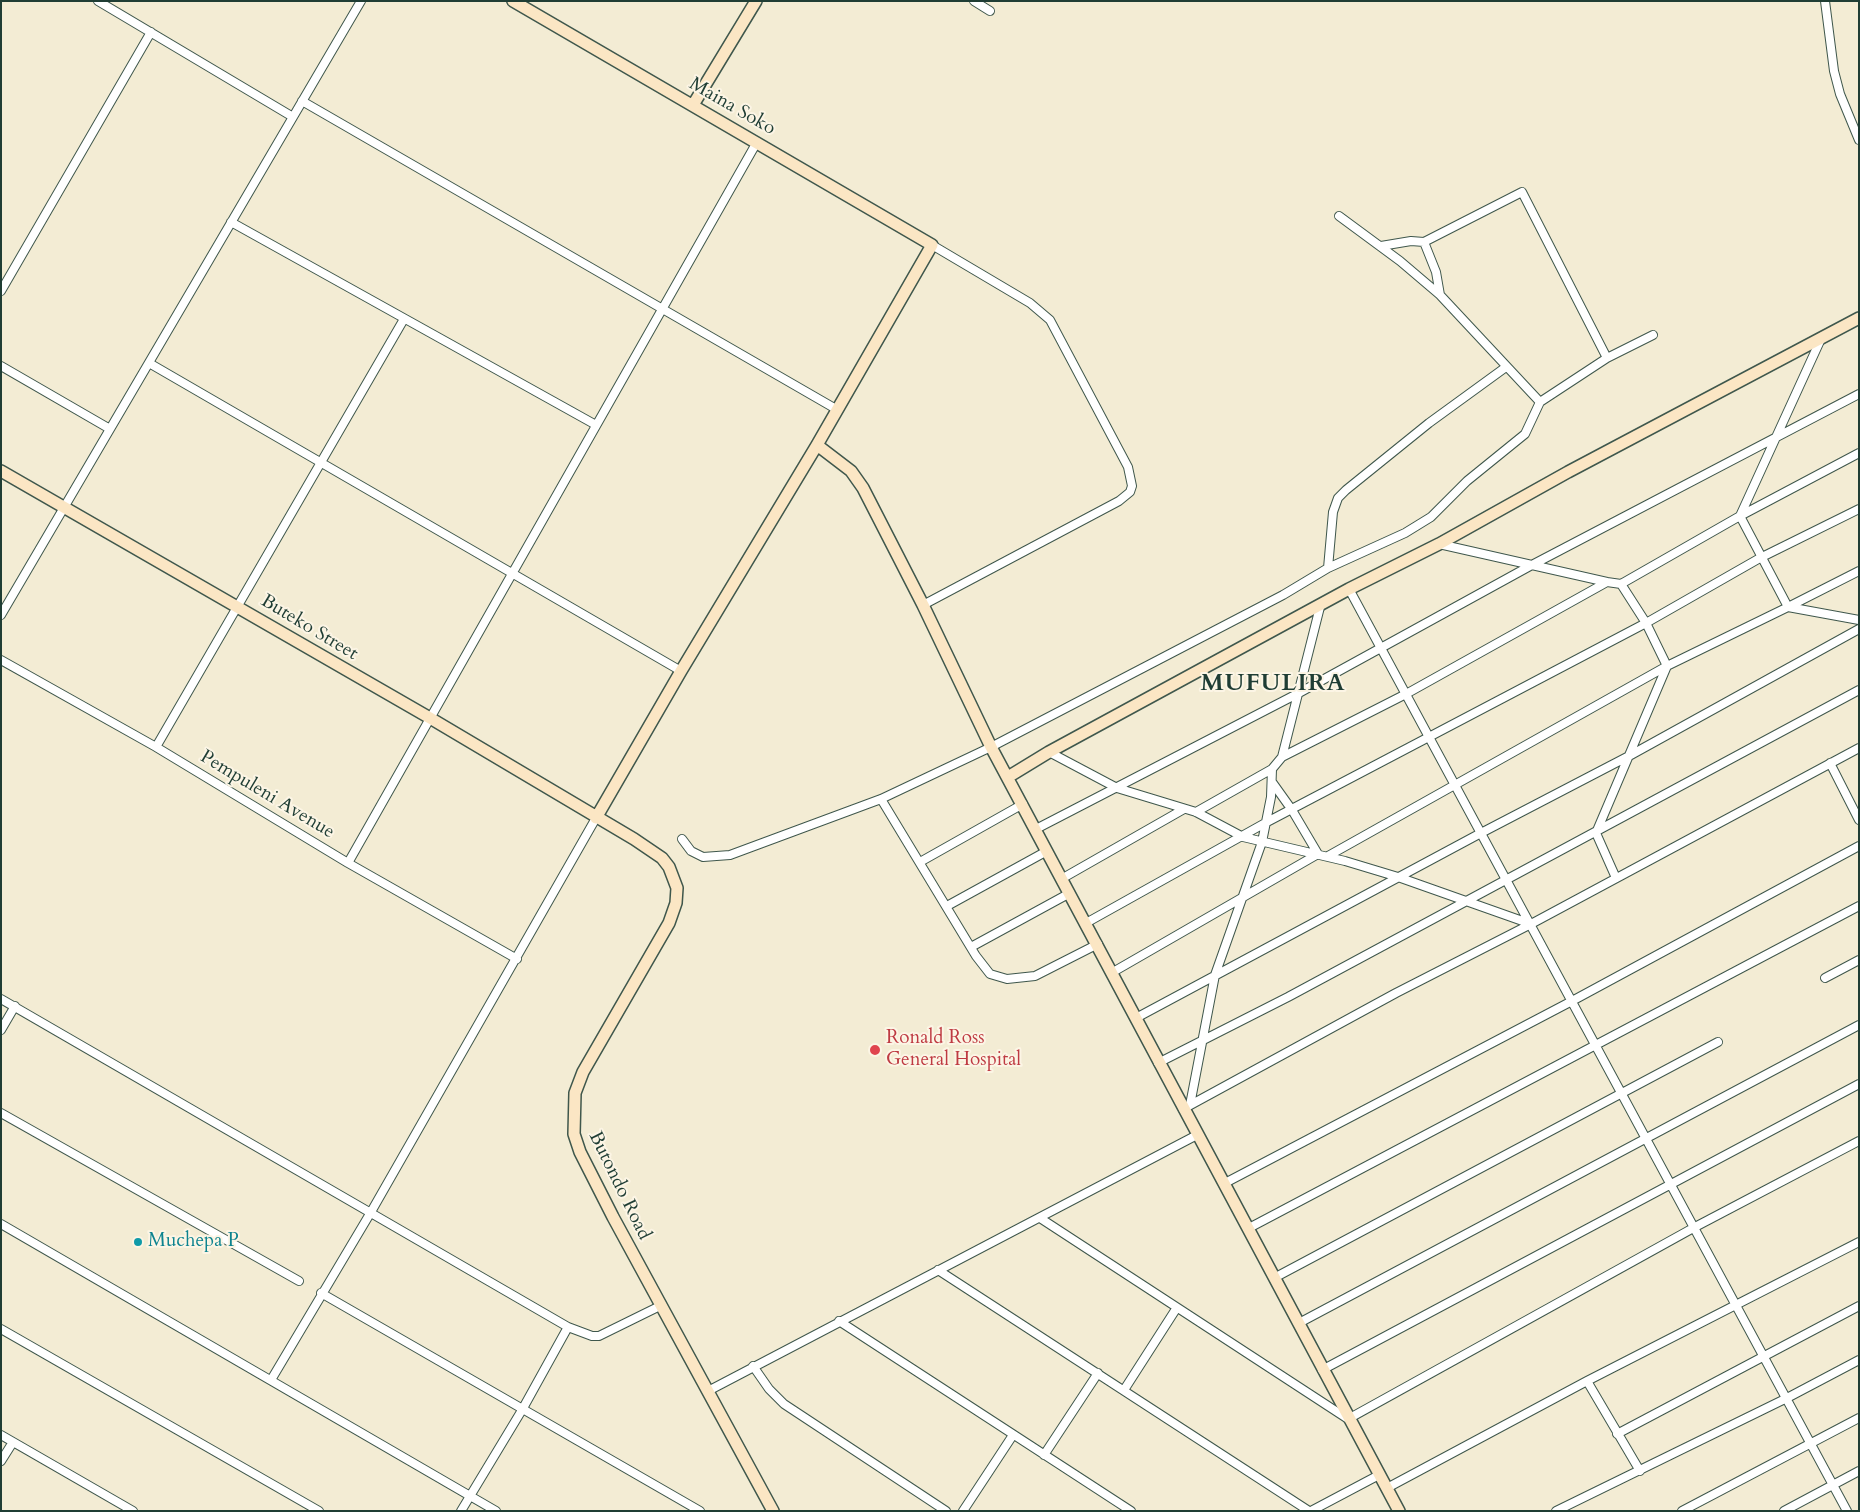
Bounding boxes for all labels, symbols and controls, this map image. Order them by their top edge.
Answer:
street label: Maina Soko [685,73,779,141]
street label: Buteko Street [256,590,362,666]
district label: MUFULIRA [1200,670,1346,698]
street label: Pempuleni Avenue [196,746,338,844]
place label: Ronald Ross General Hospital [886,1028,1021,1072]
marker: Ronald Ross General Hospital [868,1043,882,1057]
street label: Butondo Road [583,1128,655,1244]
place label: Muchepa P [148,1231,239,1253]
marker: Muchepa P [132,1236,144,1248]

